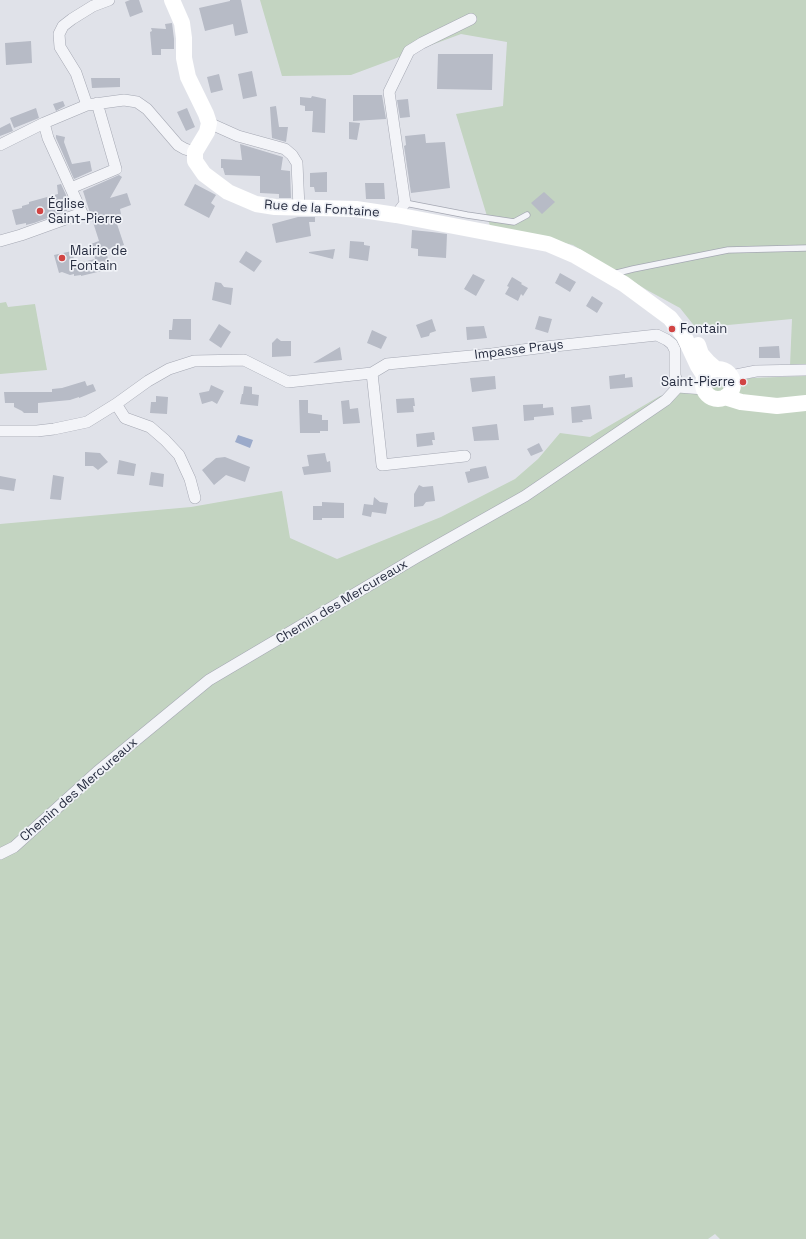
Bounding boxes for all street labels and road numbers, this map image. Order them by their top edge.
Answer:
street label: Rue de la Fontaine [264,197,380,221]
street label: Impasse Prays [474,337,564,363]
street label: Chemin des Mercureaux [273,557,411,647]
street label: Chemin des Mercureaux [17,735,141,845]

